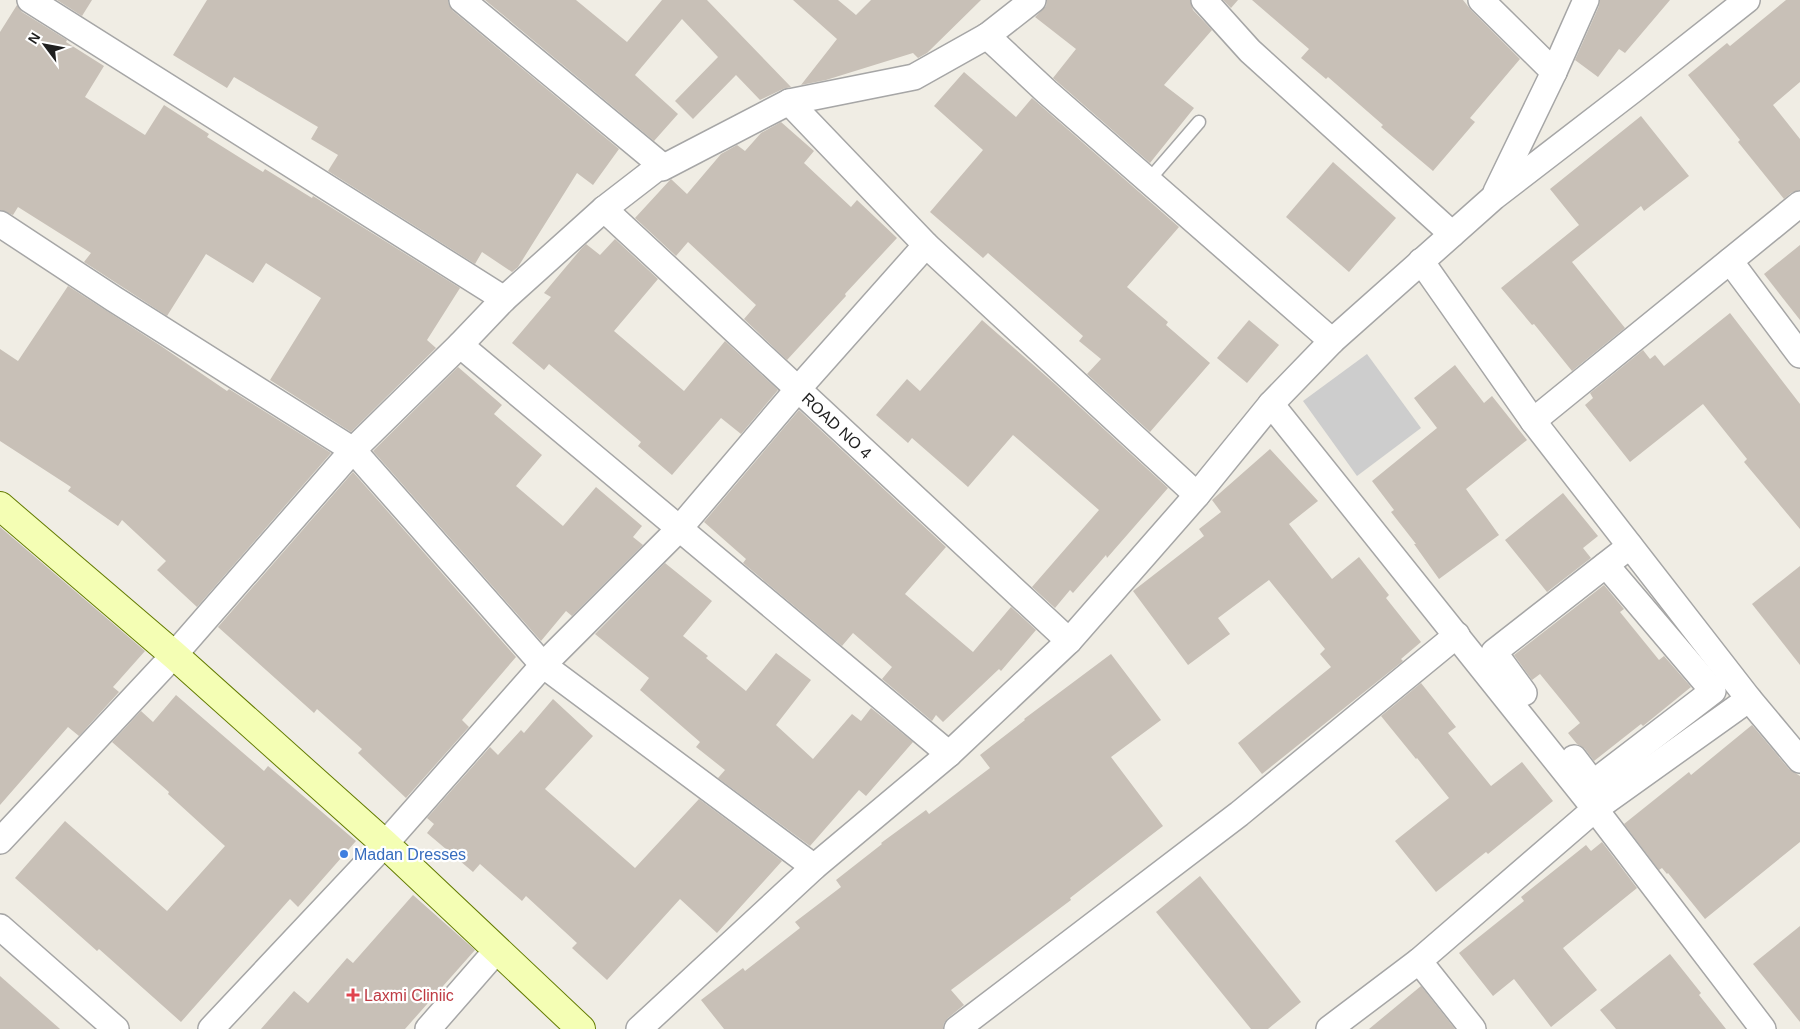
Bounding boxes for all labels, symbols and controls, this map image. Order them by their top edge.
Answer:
north arrow [20,20,70,70]
text: N [25,30,43,47]
street label: ROAD NO 4 [799,389,875,462]
place label: Madan Dresses [354,846,466,863]
marker: Madan Dresses [338,848,350,860]
place label: Laxmi Cliniic [364,987,454,1004]
marker: Laxmi Cliniic [346,988,360,1002]

